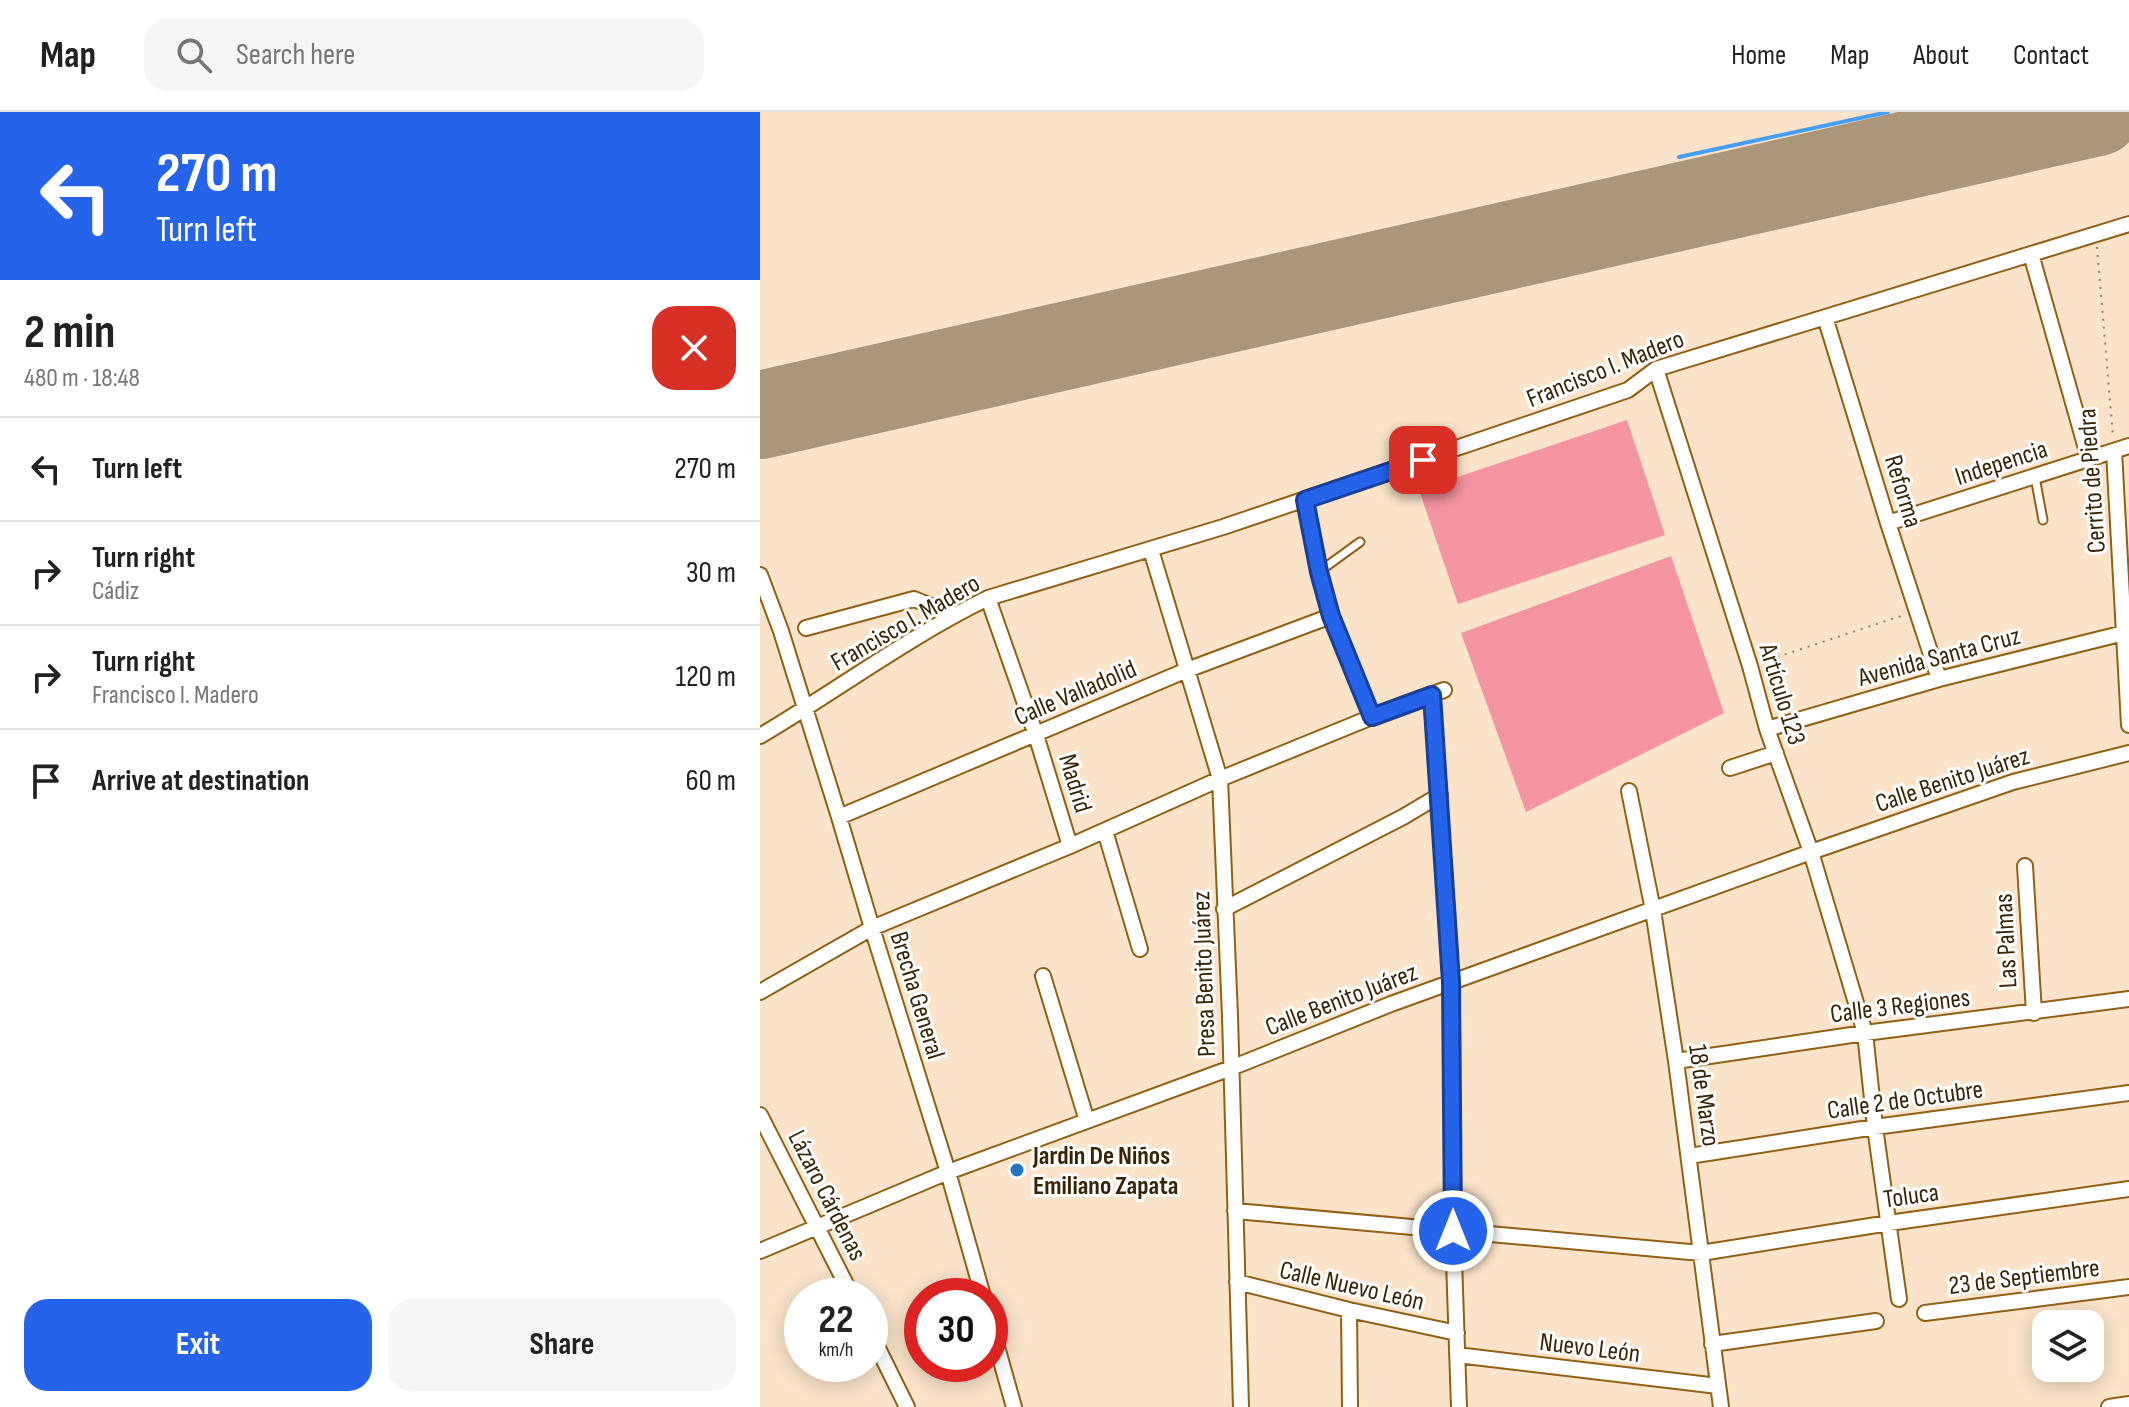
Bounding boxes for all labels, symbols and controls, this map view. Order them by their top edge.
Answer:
search box [144,19,704,91]
text: Map [40,33,96,78]
icon: search [172,33,216,77]
text: Search here [236,37,355,73]
text: Home [1731,39,1786,72]
text: Map [1830,39,1869,72]
text: About [1913,39,1969,72]
text: Contact [2013,39,2089,72]
text: 270 m [156,141,277,208]
icon: left [24,144,128,248]
text: Turn left [156,209,257,252]
text: 2 min [24,304,115,361]
button: close [652,306,736,390]
street label: Francisco I. Madero [1522,324,1689,415]
text: 480 m · 18:48 [24,363,140,394]
street label: Cerrito de Piedra [2072,408,2113,554]
pin [1389,426,1457,494]
street label: Indepencia [1951,434,2052,493]
icon: arrive [1401,438,1445,482]
icon: left [24,447,68,491]
text: Turn left [92,451,182,487]
text: 270 m [674,451,736,487]
street label: Reforma [1877,451,1928,531]
text: Turn right [92,540,195,576]
icon: right [24,551,68,595]
text: 30 m [686,555,736,591]
street label: Francisco I. Madero [826,568,986,678]
text: Cádiz [92,576,139,607]
street label: Avenida Santa Cruz [1854,621,2024,694]
street label: Artículo 123 [1751,639,1812,749]
text: Turn right [92,644,195,680]
street label: Calle Valladolid [1010,654,1141,733]
icon: right [24,655,68,699]
text: 120 m [675,659,736,695]
text: Francisco I. Madero [92,680,259,711]
street label: Calle Benito Juárez [1872,741,2033,820]
street label: Madrid [1051,750,1098,816]
icon: arrive [24,759,68,803]
text: Arrive at destination [92,763,309,799]
text: 60 m [685,763,736,799]
street label: Presa Benito Juárez [1186,891,1223,1057]
street label: Las Palmas [1989,893,2024,989]
street label: Brecha General [882,928,951,1063]
street label: Calle Benito Juárez [1261,957,1422,1044]
street label: Calle 3 Regiones [1829,983,1972,1030]
street label: 18 de Marzo [1681,1042,1726,1148]
street label: Calle 2 de Octubre [1825,1074,1985,1127]
street label: Lázaro Cárdenas [781,1125,873,1266]
place label: Jardin De Niños Emiliano Zapata [1032,1141,1178,1202]
marker: Jardin De Niños Emiliano Zapata [1008,1161,1026,1179]
street label: Toluca [1882,1177,1941,1216]
position arrow [1411,1189,1495,1273]
street label: 23 de Septiembre [1947,1253,2101,1302]
street label: Calle Nuevo León [1276,1255,1427,1318]
speed limit sign: 30 [904,1278,1008,1382]
text: 22 [818,1296,854,1344]
button: Exit [24,1299,372,1391]
button: Share [388,1299,736,1391]
map controls [2032,1310,2104,1382]
button: layers [2032,1310,2104,1382]
street label: Nuevo León [1538,1327,1642,1370]
text: km/h [819,1338,853,1362]

